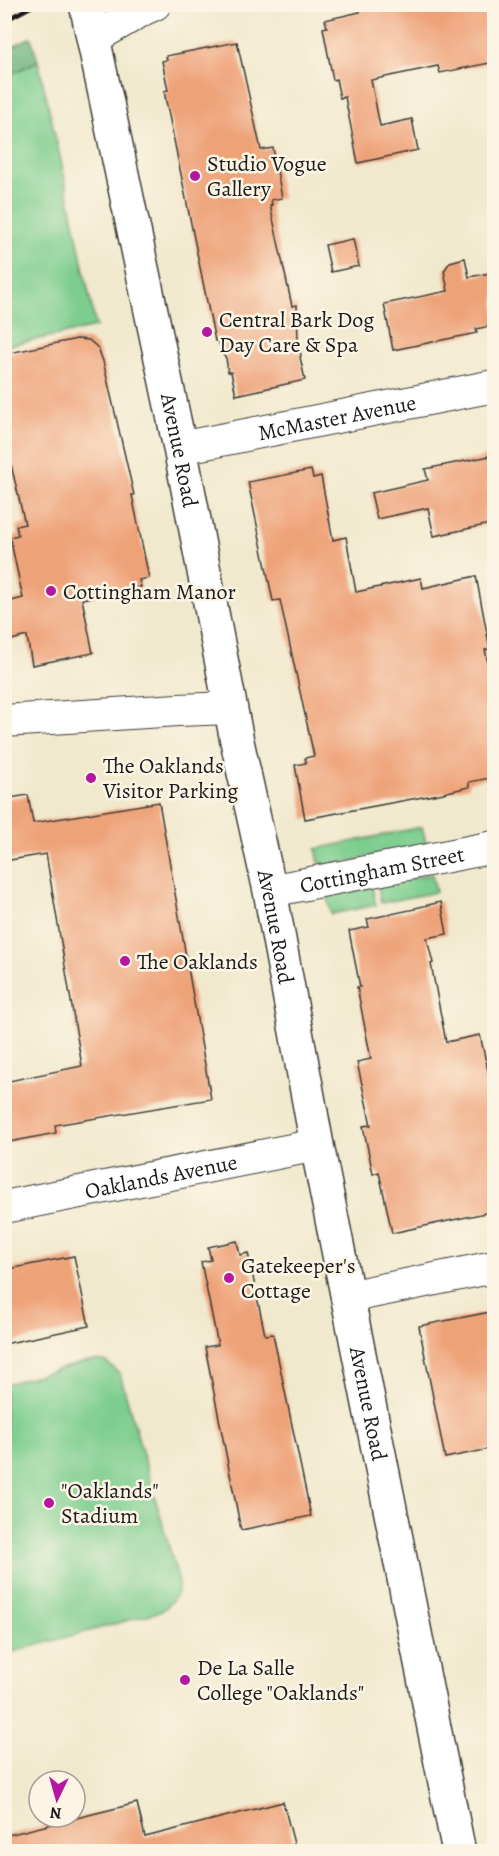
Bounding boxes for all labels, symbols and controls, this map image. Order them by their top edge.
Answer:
place label: Studio Vogue Gallery [207,149,327,204]
marker: Studio Vogue Gallery [188,169,202,183]
place label: Central Bark Dog Day Care & Spa [219,305,374,360]
marker: Central Bark Dog Day Care & Spa [200,325,214,339]
street label: McMaster Avenue [255,388,419,448]
street label: Avenue Road [153,390,205,510]
place label: Cottingham Manor [63,577,236,607]
marker: Cottingham Manor [44,584,58,598]
place label: The Oaklands Visitor Parking [102,751,238,806]
marker: The Oaklands Visitor Parking [84,771,98,785]
street label: Cottingham Street [297,839,467,901]
street label: Avenue Road [249,866,301,986]
place label: The Oaklands [137,947,258,977]
marker: The Oaklands [118,954,132,968]
street label: Oaklands Avenue [82,1147,240,1207]
place label: Gatekeeper's Cottage [241,1251,356,1306]
marker: Gatekeeper's Cottage [222,1271,236,1285]
street label: Avenue Road [342,1343,394,1464]
place label: "Oaklands" Stadium [61,1476,159,1531]
marker: "Oaklands" Stadium [42,1496,56,1510]
place label: De La Salle College "Oaklands" [197,1653,364,1708]
marker: De La Salle College "Oaklands" [178,1673,192,1687]
north arrow [27,1769,87,1829]
text: N [49,1801,63,1824]

